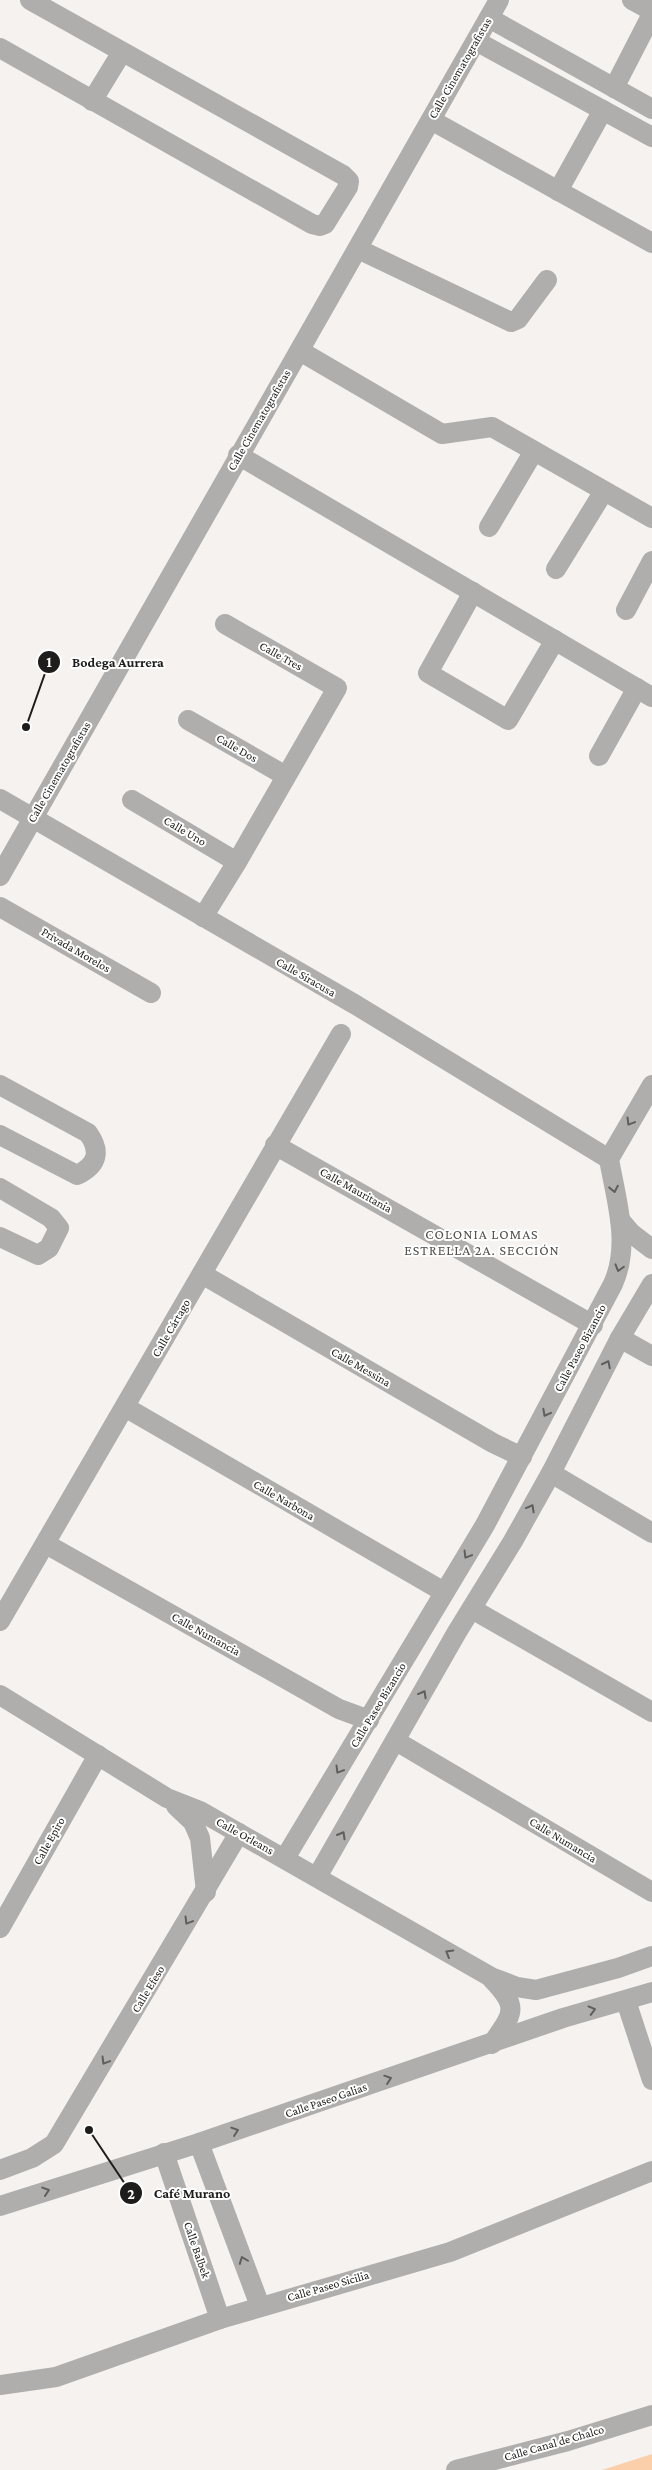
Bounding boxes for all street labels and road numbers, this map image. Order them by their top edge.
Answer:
street label: Calle Cinematografistas [425,15,495,121]
street label: Calle Cinematografistas [224,367,294,473]
street label: Calle Tres [257,639,305,674]
street label: Calle Cinematografistas [24,719,94,825]
street label: Calle Dos [214,731,260,765]
street label: Calle Uno [161,813,209,849]
street label: Privada Morelos [39,925,113,976]
street label: Calle Siracusa [274,954,339,1000]
street label: Calle Mauritania [317,1164,395,1216]
street label: Calle Cártago [149,1297,193,1359]
street label: Calle Paseo Bizancio [551,1302,609,1394]
street label: Calle Messina [329,1344,394,1390]
street label: Calle Narbona [251,1477,317,1523]
street label: Calle Numancia [169,1609,243,1659]
street label: Calle Paseo Bizancio [347,1660,409,1750]
street label: Calle Orleans [214,1814,277,1858]
street label: Calle Numancia [527,1814,600,1866]
street label: Calle Epiro [30,1815,68,1867]
street label: Calle Efeso [129,1963,168,2015]
street label: Calle Paseo Galias [283,2079,369,2121]
street label: Calle Balbek [181,2220,213,2280]
street label: Calle Paseo Sicilia [285,2267,371,2304]
street label: Calle Canal de Chalco [502,2422,606,2464]

